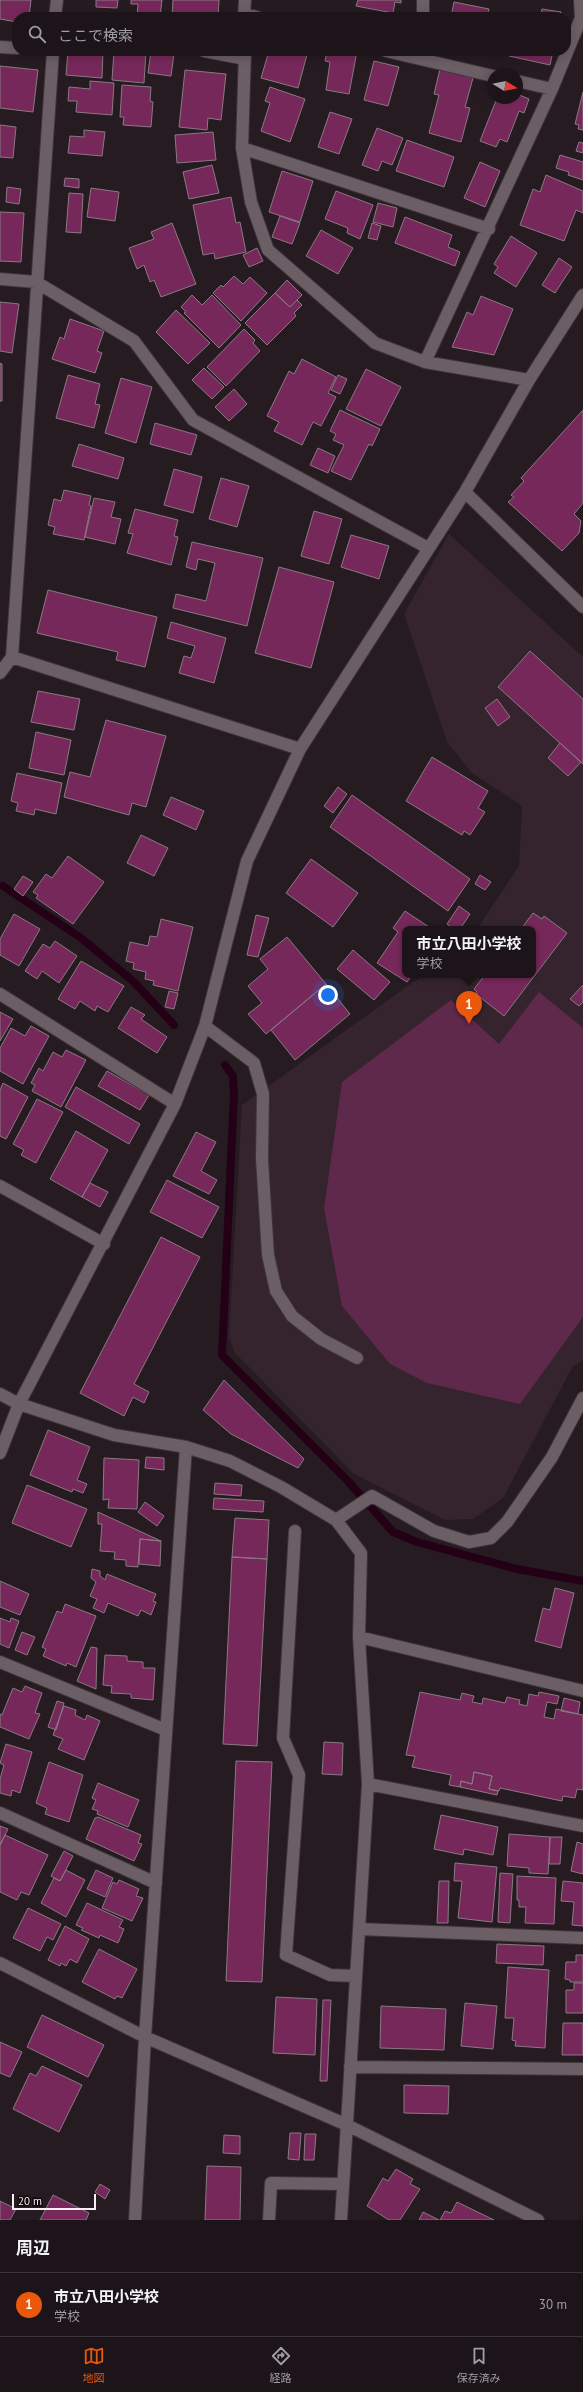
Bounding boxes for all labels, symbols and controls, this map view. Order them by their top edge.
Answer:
search box [12,12,571,56]
icon: search [26,23,48,45]
text: ここで検索 [58,26,133,45]
north arrow [487,68,523,104]
popup [402,926,536,978]
text: 市立八田小学校 [416,934,522,953]
text: 学校 [416,955,443,972]
your location [318,985,338,1005]
pin: 1 [456,991,482,1024]
scale bar [12,2192,96,2211]
text: 20 m [18,2194,42,2208]
text: 周辺 [16,2237,50,2259]
text: 市立八田小学校 [54,2287,159,2306]
text: 1 [25,2296,33,2313]
text: 30 m [539,2296,567,2313]
text: 学校 [54,2308,80,2325]
tab: 地図 [83,2345,105,2385]
tab: 経路 [270,2345,292,2385]
tab: 保存済み [457,2345,501,2385]

